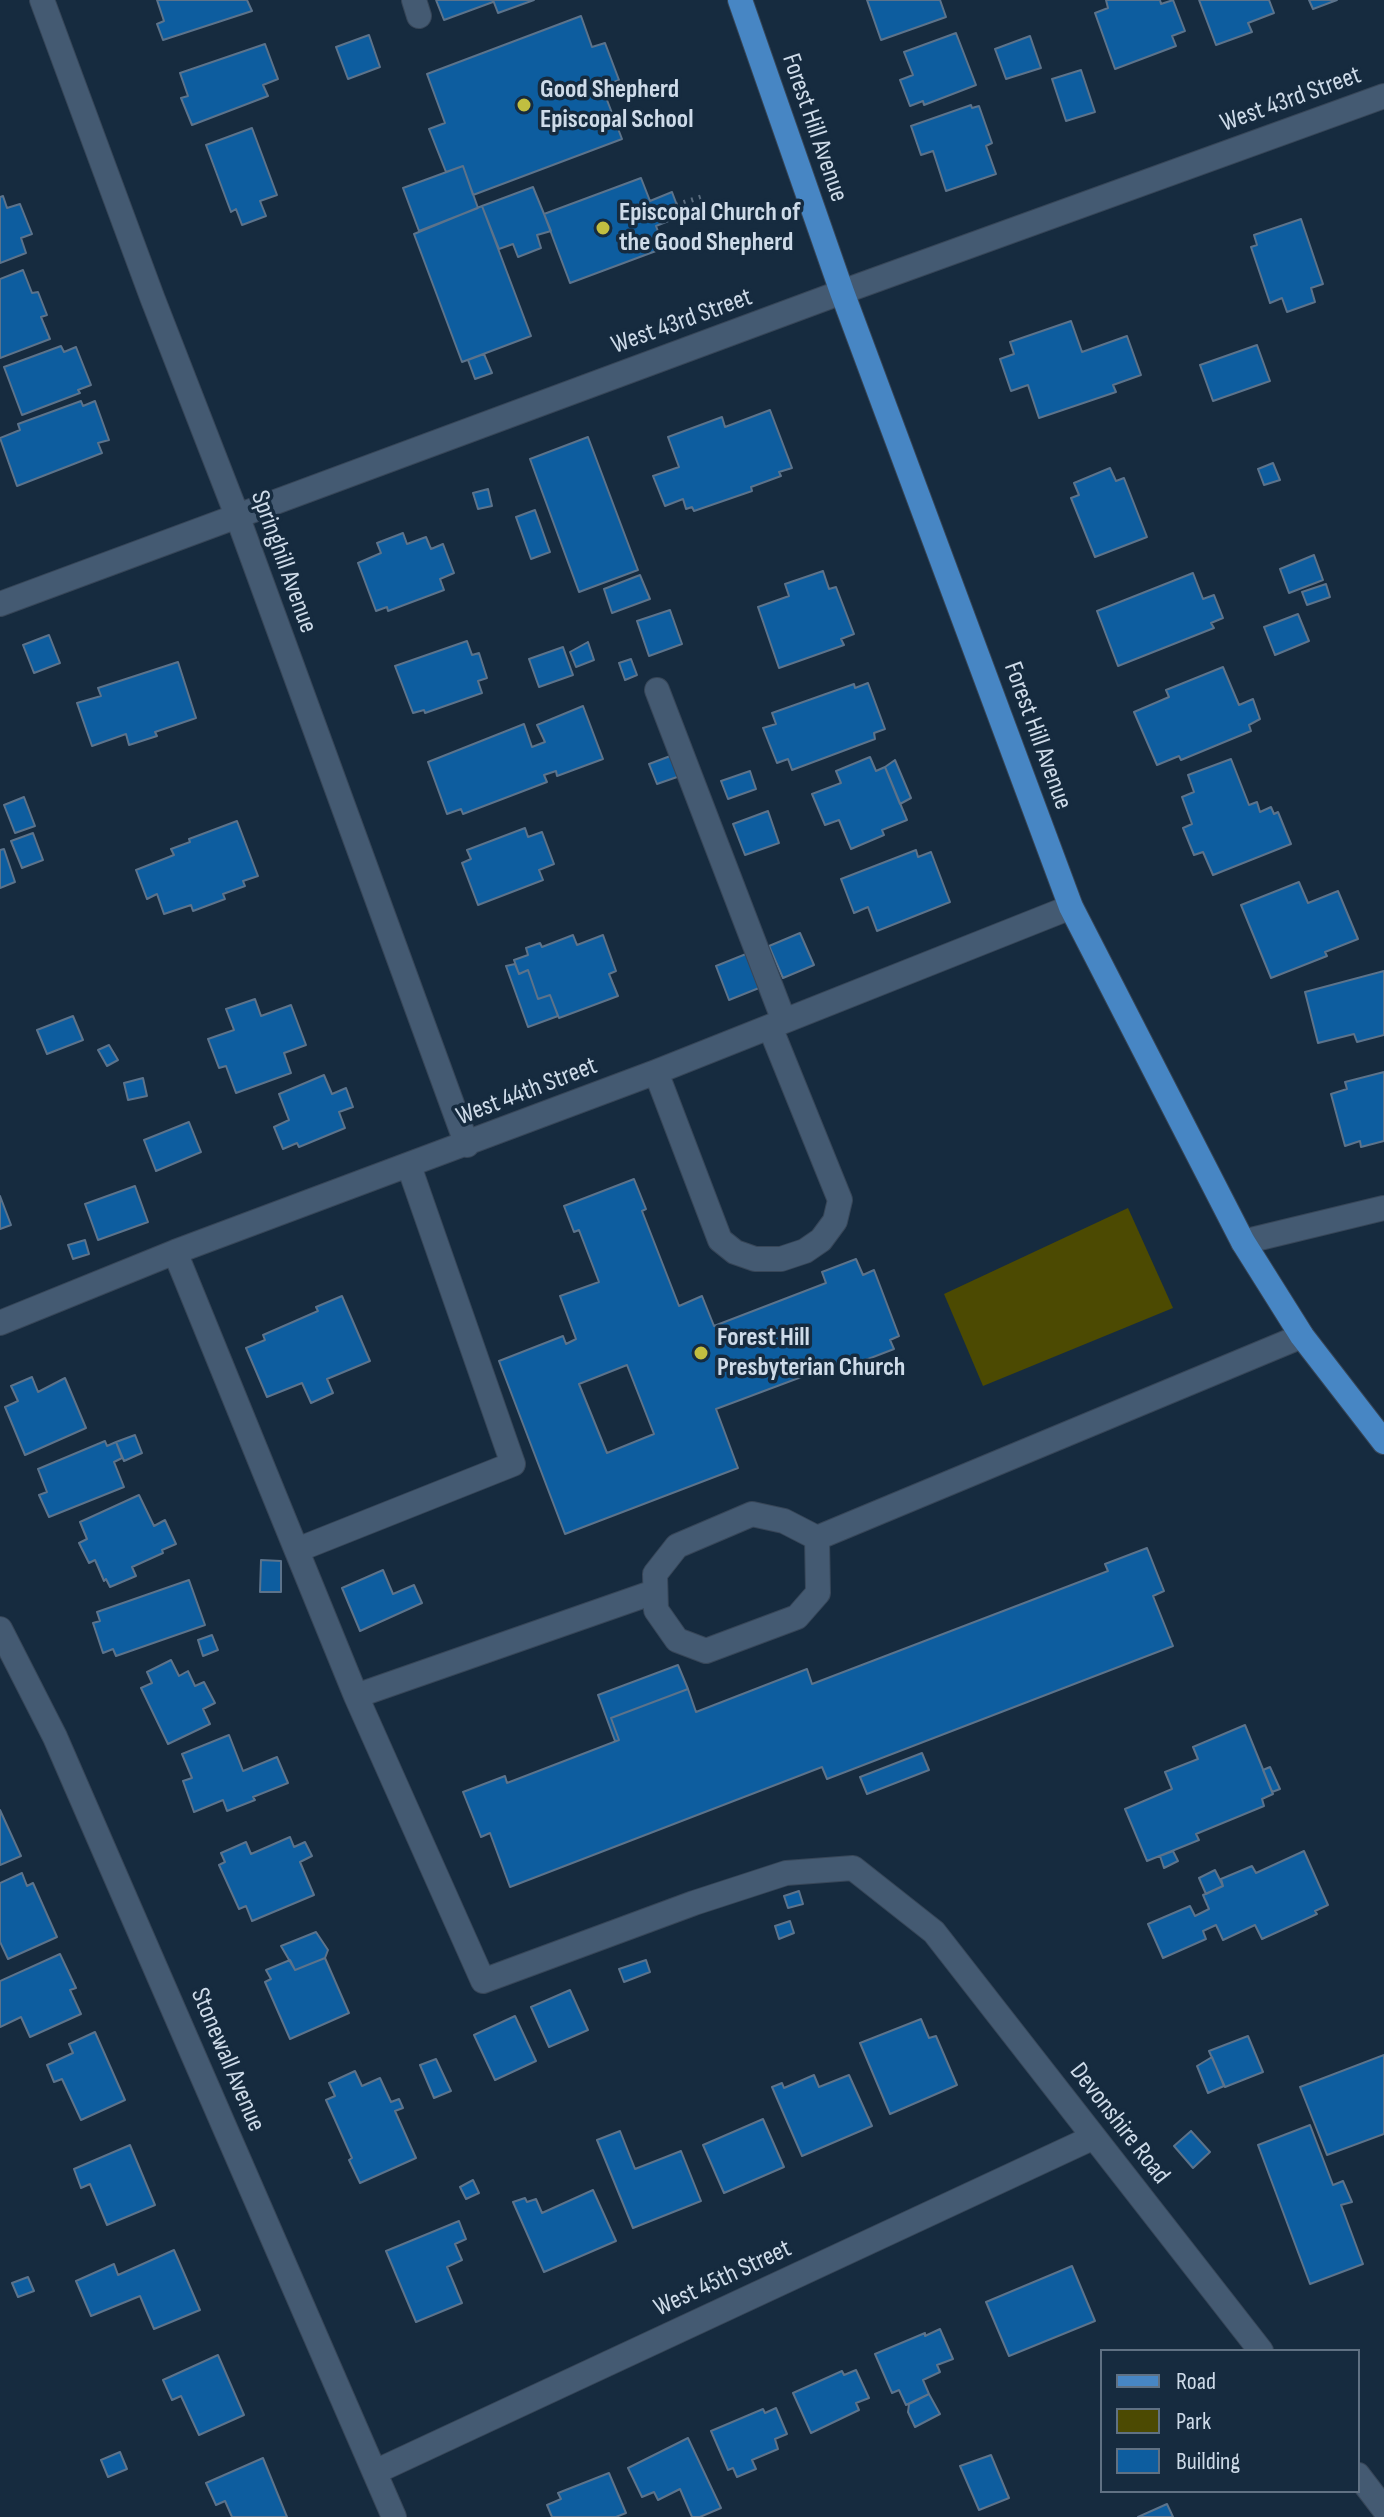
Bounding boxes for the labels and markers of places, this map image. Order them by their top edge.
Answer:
place label: Good Shepherd Episcopal School [540,74,693,136]
marker: Good Shepherd Episcopal School [515,96,533,114]
place label: Episcopal Church of the Good Shepherd [619,197,800,258]
marker: Episcopal Church of the Good Shepherd [594,219,612,237]
place label: Forest Hill Presbyterian Church [717,1322,905,1384]
marker: Forest Hill Presbyterian Church [692,1344,710,1362]

